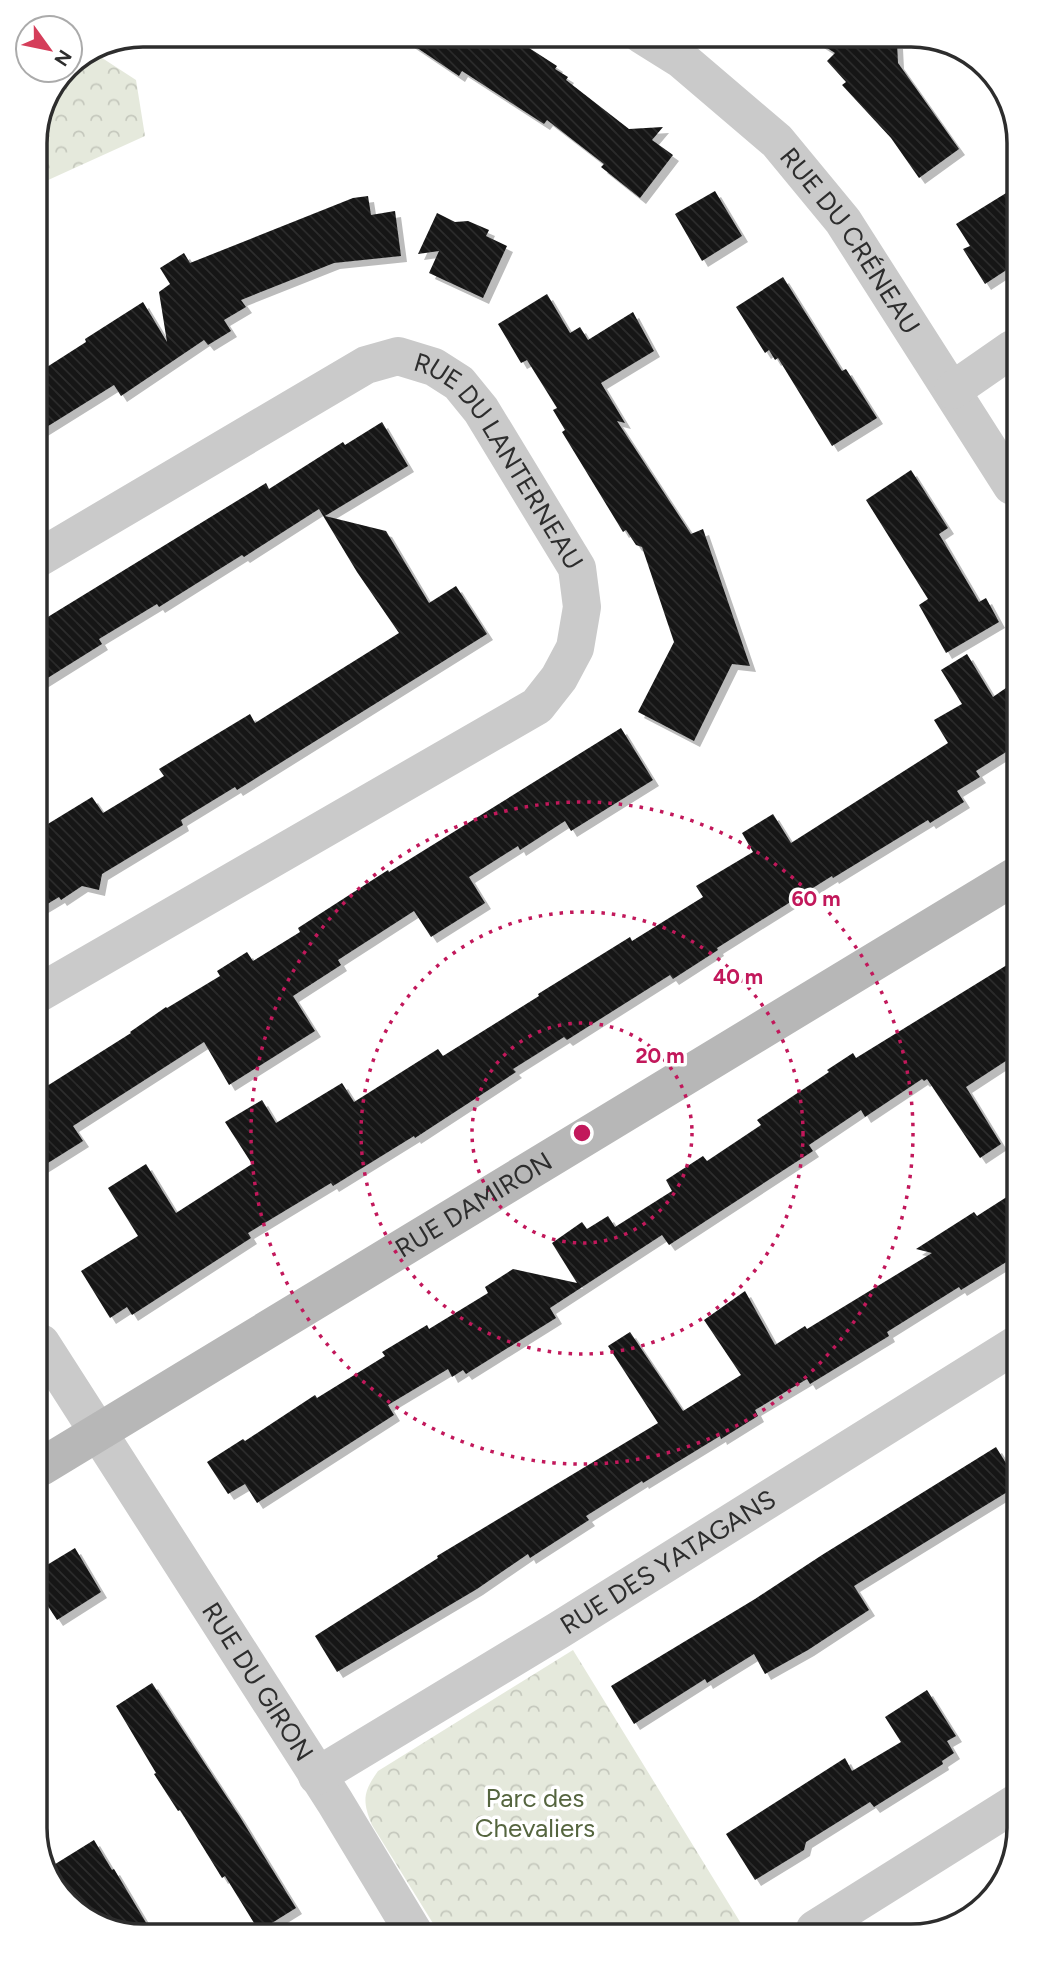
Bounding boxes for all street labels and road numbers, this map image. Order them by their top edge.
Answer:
street label: RUE DU CRÉNEAU [773,141,927,340]
street label: RUE DU LANTERNEAU [410,346,590,575]
street label: RUE DAMIRON [389,1145,558,1264]
street label: RUE DES YATAGANS [554,1483,782,1641]
street label: RUE DU GIRON [195,1596,320,1767]

